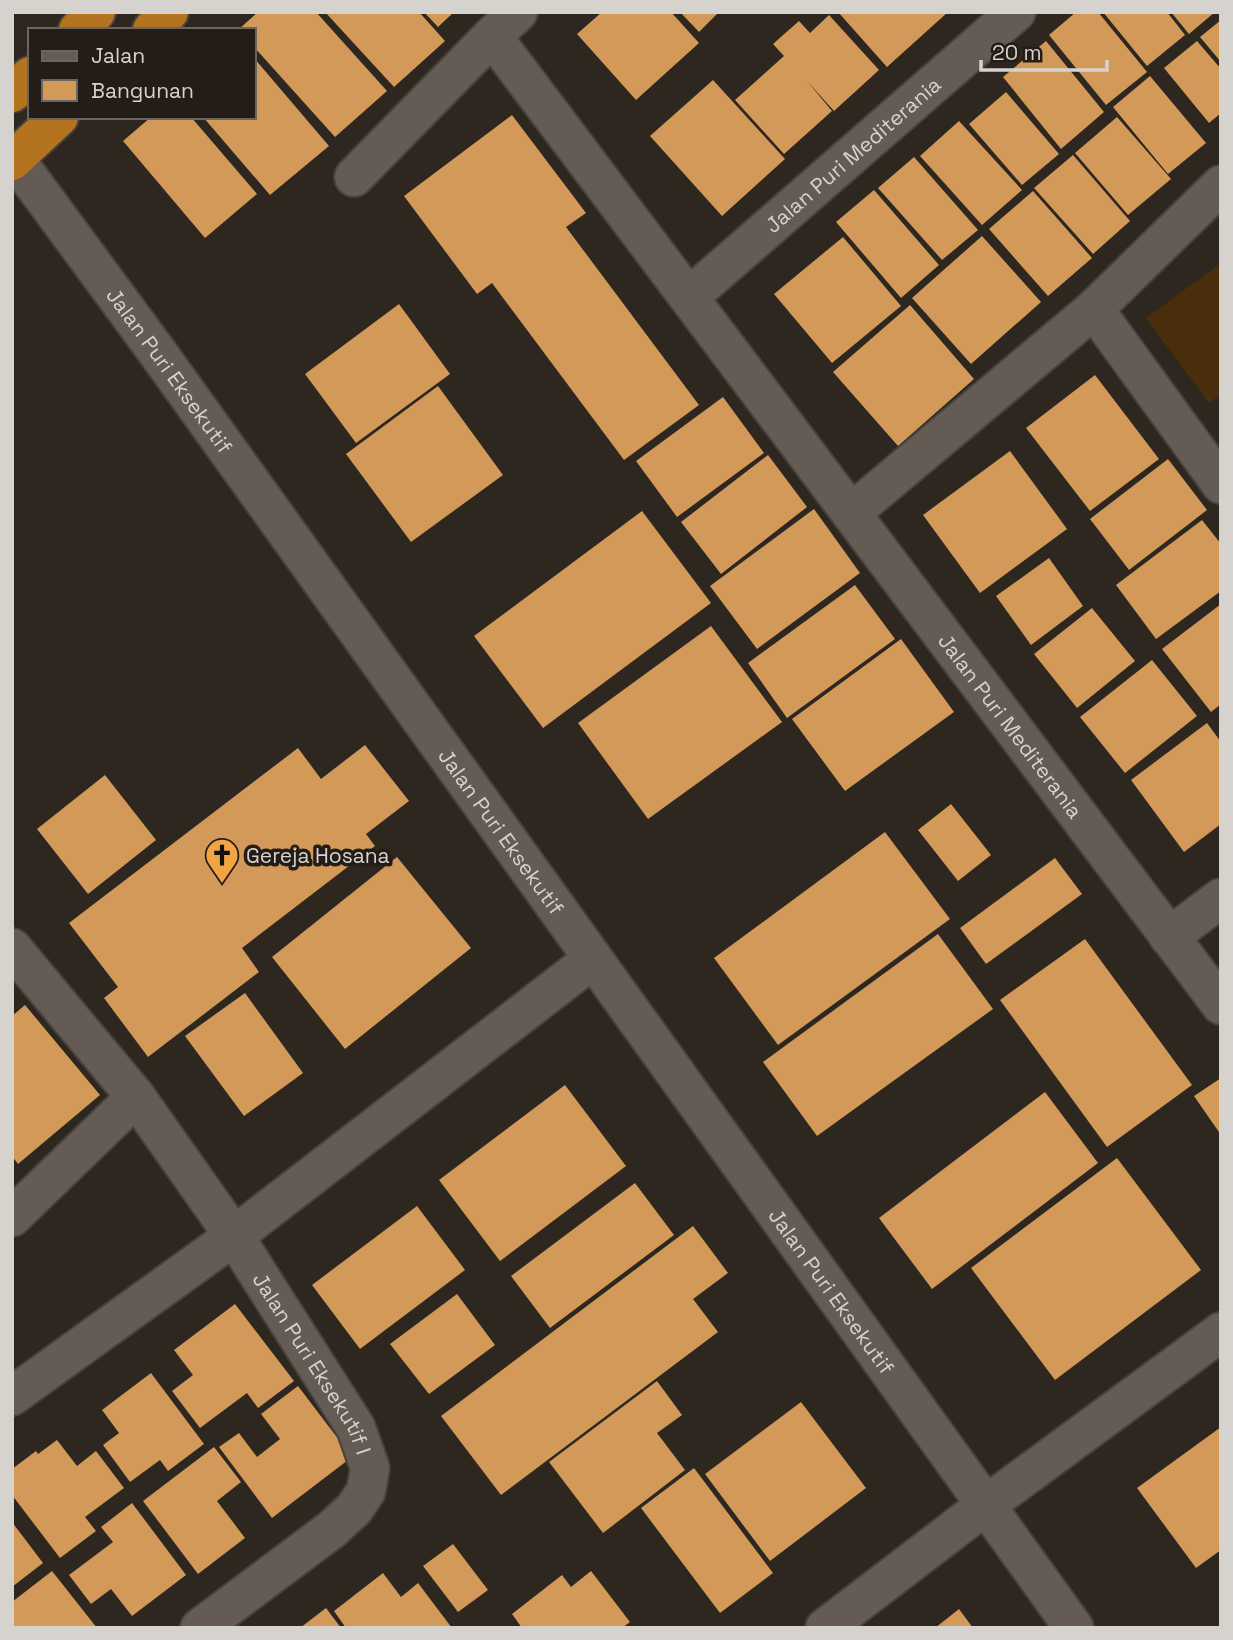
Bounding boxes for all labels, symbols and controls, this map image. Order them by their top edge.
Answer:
legend [28,28,256,119]
scale bar [981,28,1107,72]
text: 20 m [992,39,1042,66]
text: Jalan [91,42,145,69]
street label: Jalan Puri Mediterania [759,71,946,238]
text: Bangunan [91,77,194,104]
street label: Jalan Puri Eksekutif [101,282,239,458]
street label: Jalan Puri Mediterania [933,628,1089,823]
street label: Jalan Puri Eksekutif [433,743,570,920]
church icon: Gereja Hosana [203,836,241,885]
place label: Gereja Hosana [246,842,390,869]
street label: Jalan Puri Eksekutif [763,1203,901,1379]
street label: Jalan Puri Eksekutif I [247,1267,378,1458]

